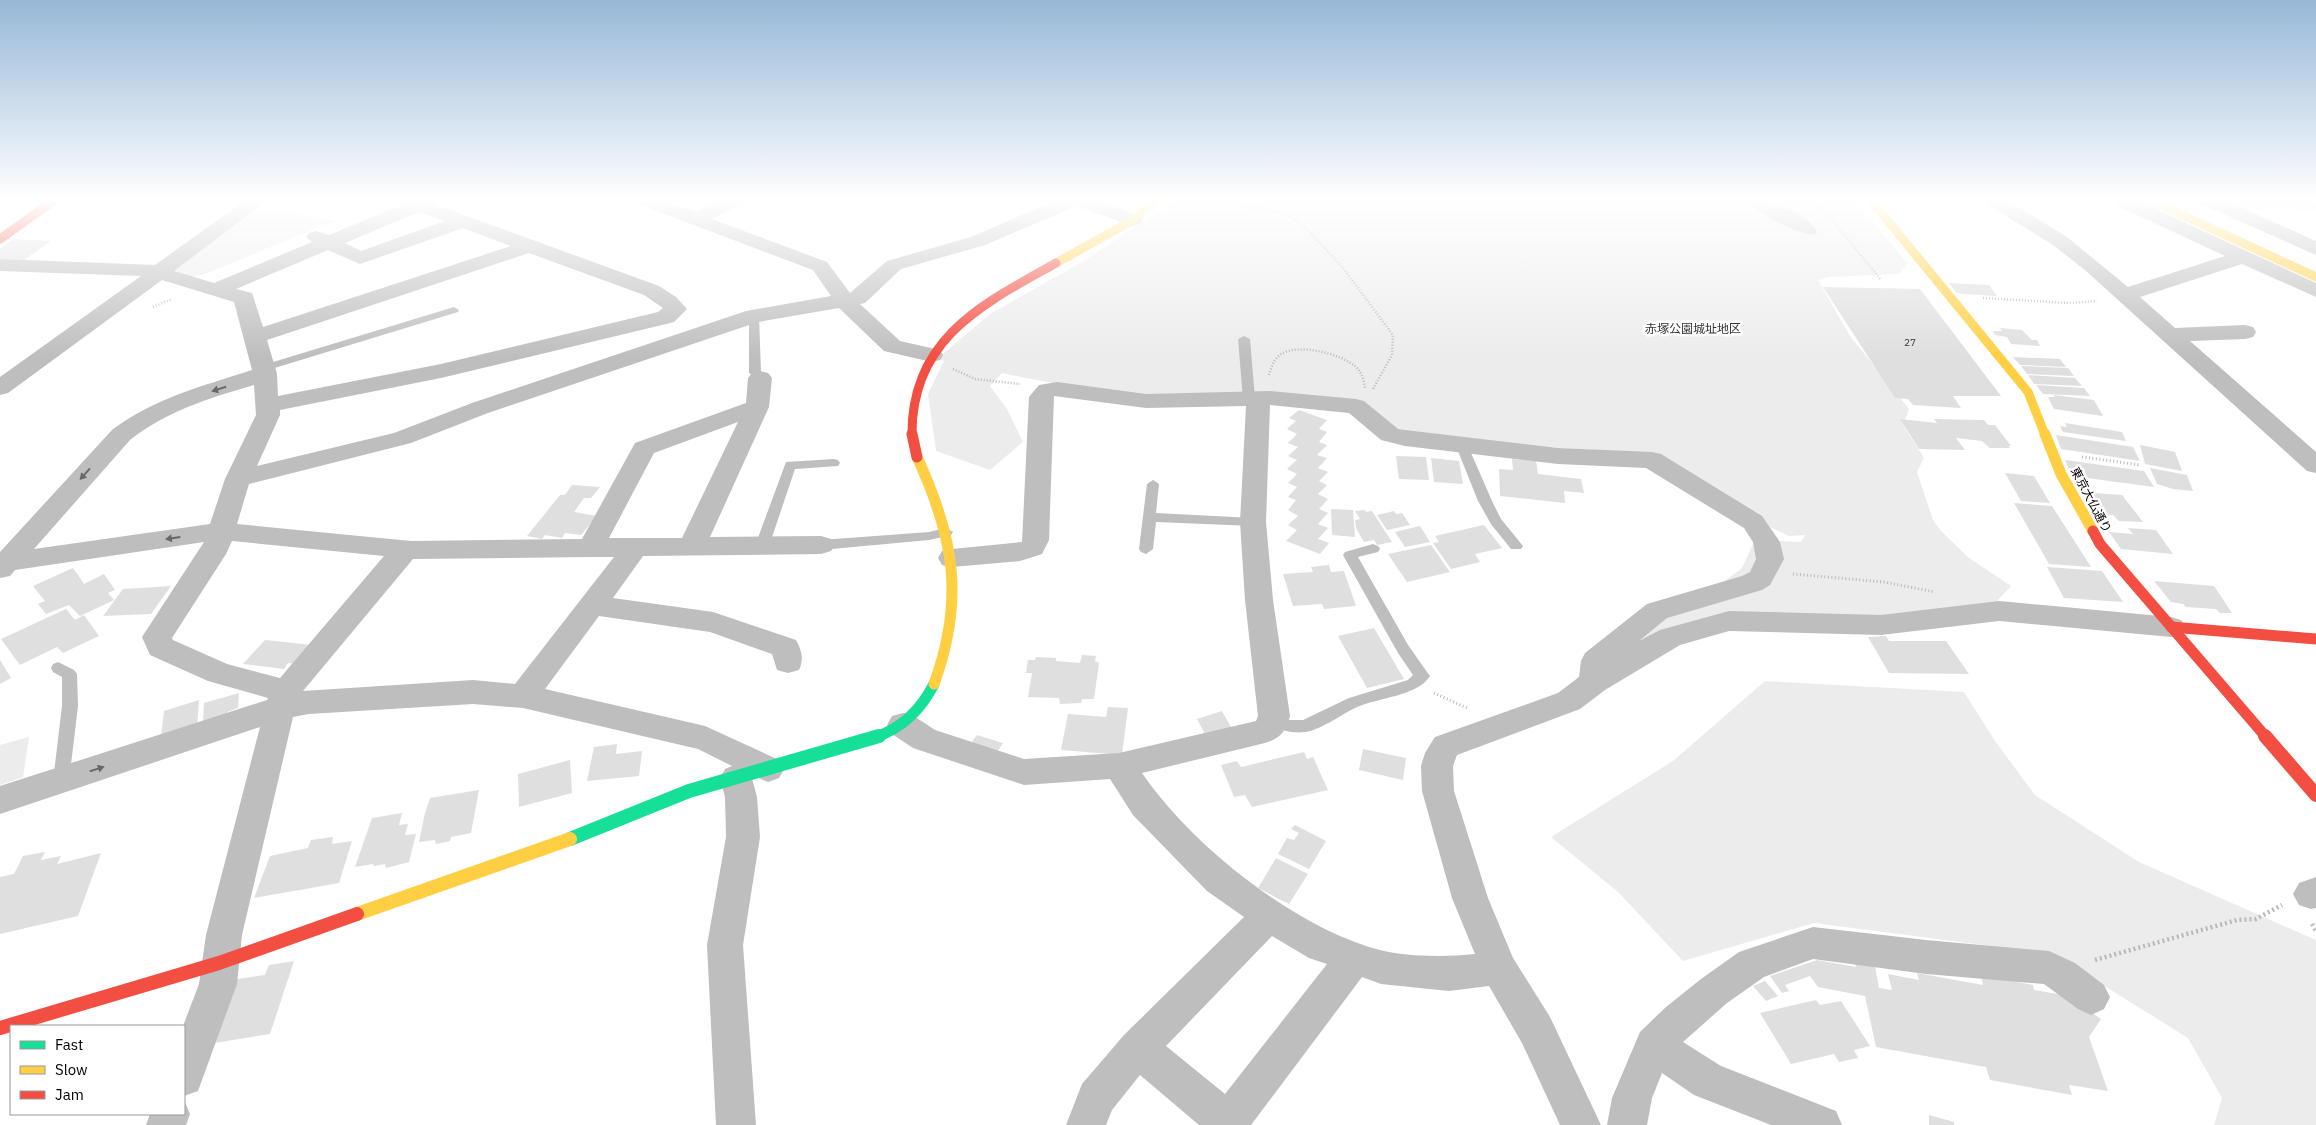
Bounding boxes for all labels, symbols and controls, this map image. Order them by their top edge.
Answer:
park label: 赤塚公園城址地区 [1645,321,1741,336]
house number: 27 [1904,336,1916,349]
one-way arrow [211,385,226,393]
street label: 東京大仏通り [2068,464,2115,535]
one-way arrow [79,468,91,480]
one-way arrow [164,534,180,542]
one-way arrow [89,765,104,772]
legend [10,1025,185,1115]
text: Fast [55,1035,83,1054]
text: Slow [55,1060,88,1079]
text: Jam [55,1085,84,1104]

